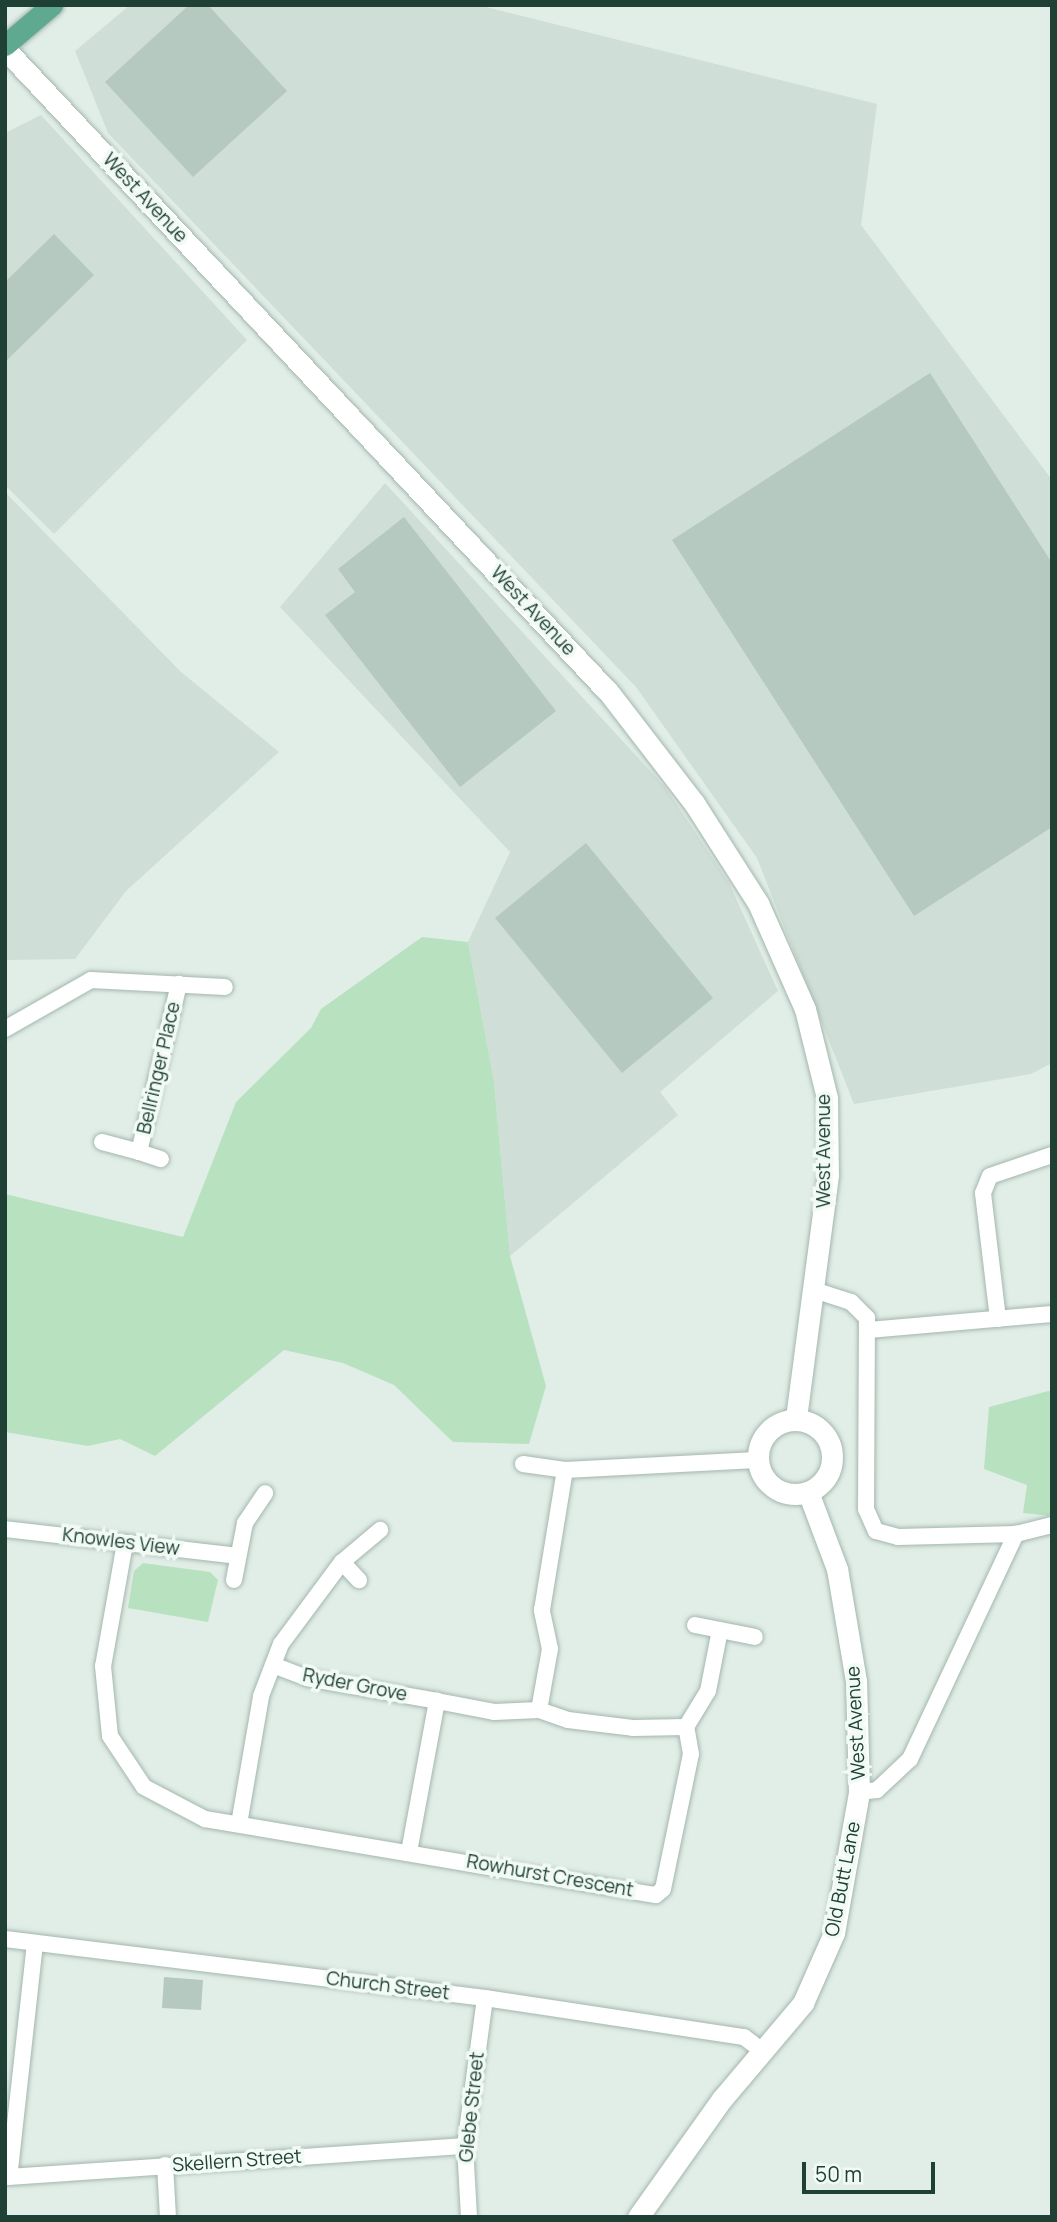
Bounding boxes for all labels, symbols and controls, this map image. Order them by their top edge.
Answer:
street label: West Avenue [98,148,192,248]
street label: West Avenue [486,561,580,661]
street label: Bellringer Place [133,1000,185,1136]
street label: West Avenue [813,1094,835,1208]
street label: Knowles View [61,1523,181,1561]
street label: Ryder Grove [301,1664,409,1706]
street label: West Avenue [842,1665,870,1781]
street label: Old Butt Lane [821,1820,865,1938]
street label: Rowhurst Crescent [465,1850,635,1902]
street label: Church Street [325,1967,451,2005]
street label: Glebe Street [455,2051,489,2163]
street label: Skellern Street [171,2145,303,2177]
scale bar [805,2148,938,2192]
text: 50 m [815,2160,862,2188]

